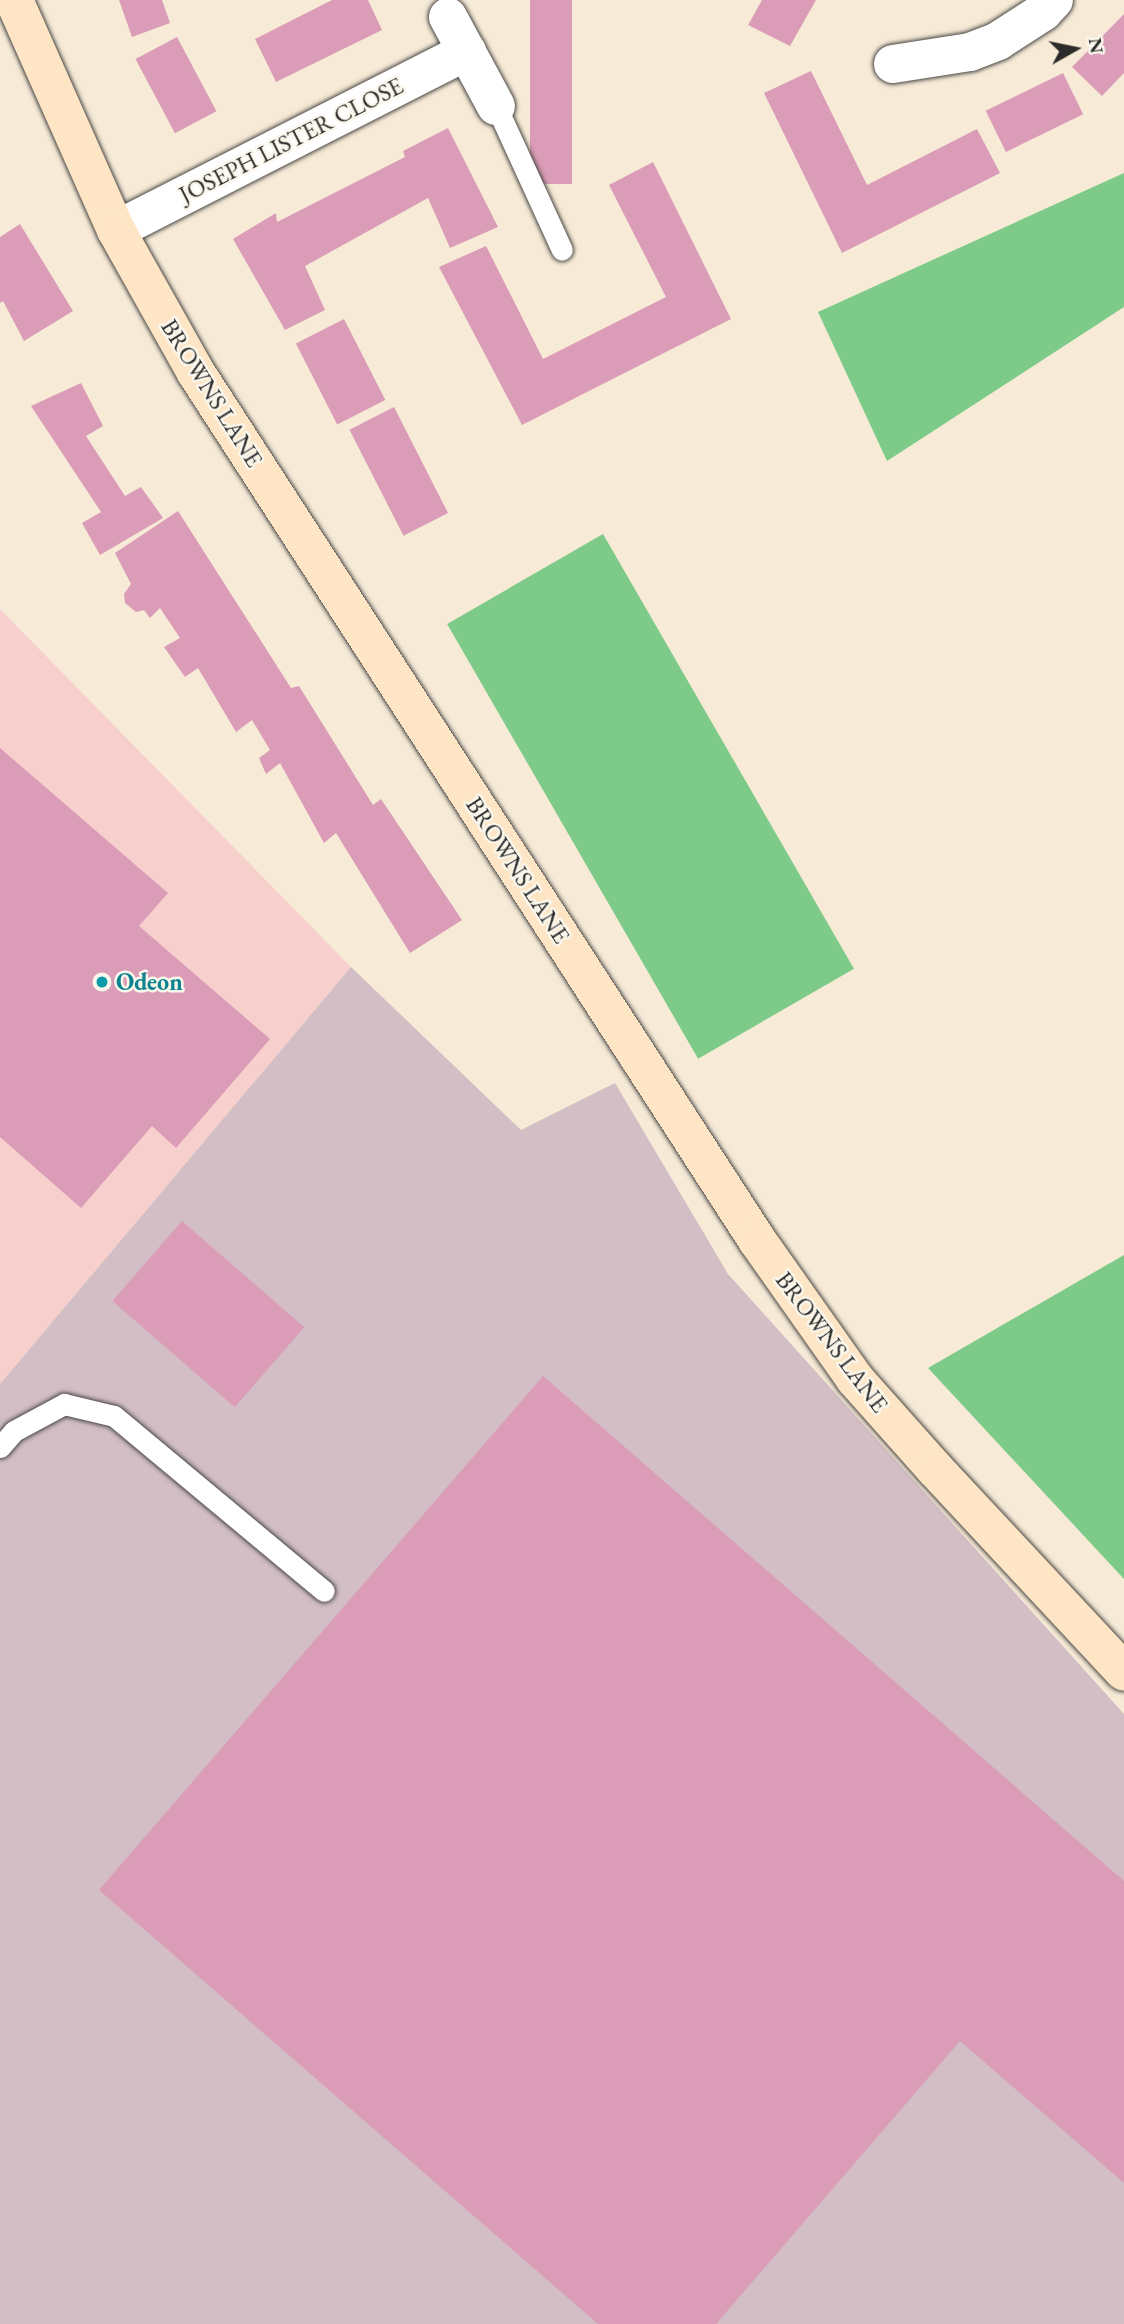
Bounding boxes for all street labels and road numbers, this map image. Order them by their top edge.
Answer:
street label: JOSEPH LISTER CLOSE [174,71,408,209]
street label: BROWNS LANE [155,314,269,472]
street label: BROWNS LANE [460,791,576,949]
street label: BROWNS LANE [770,1266,894,1418]

